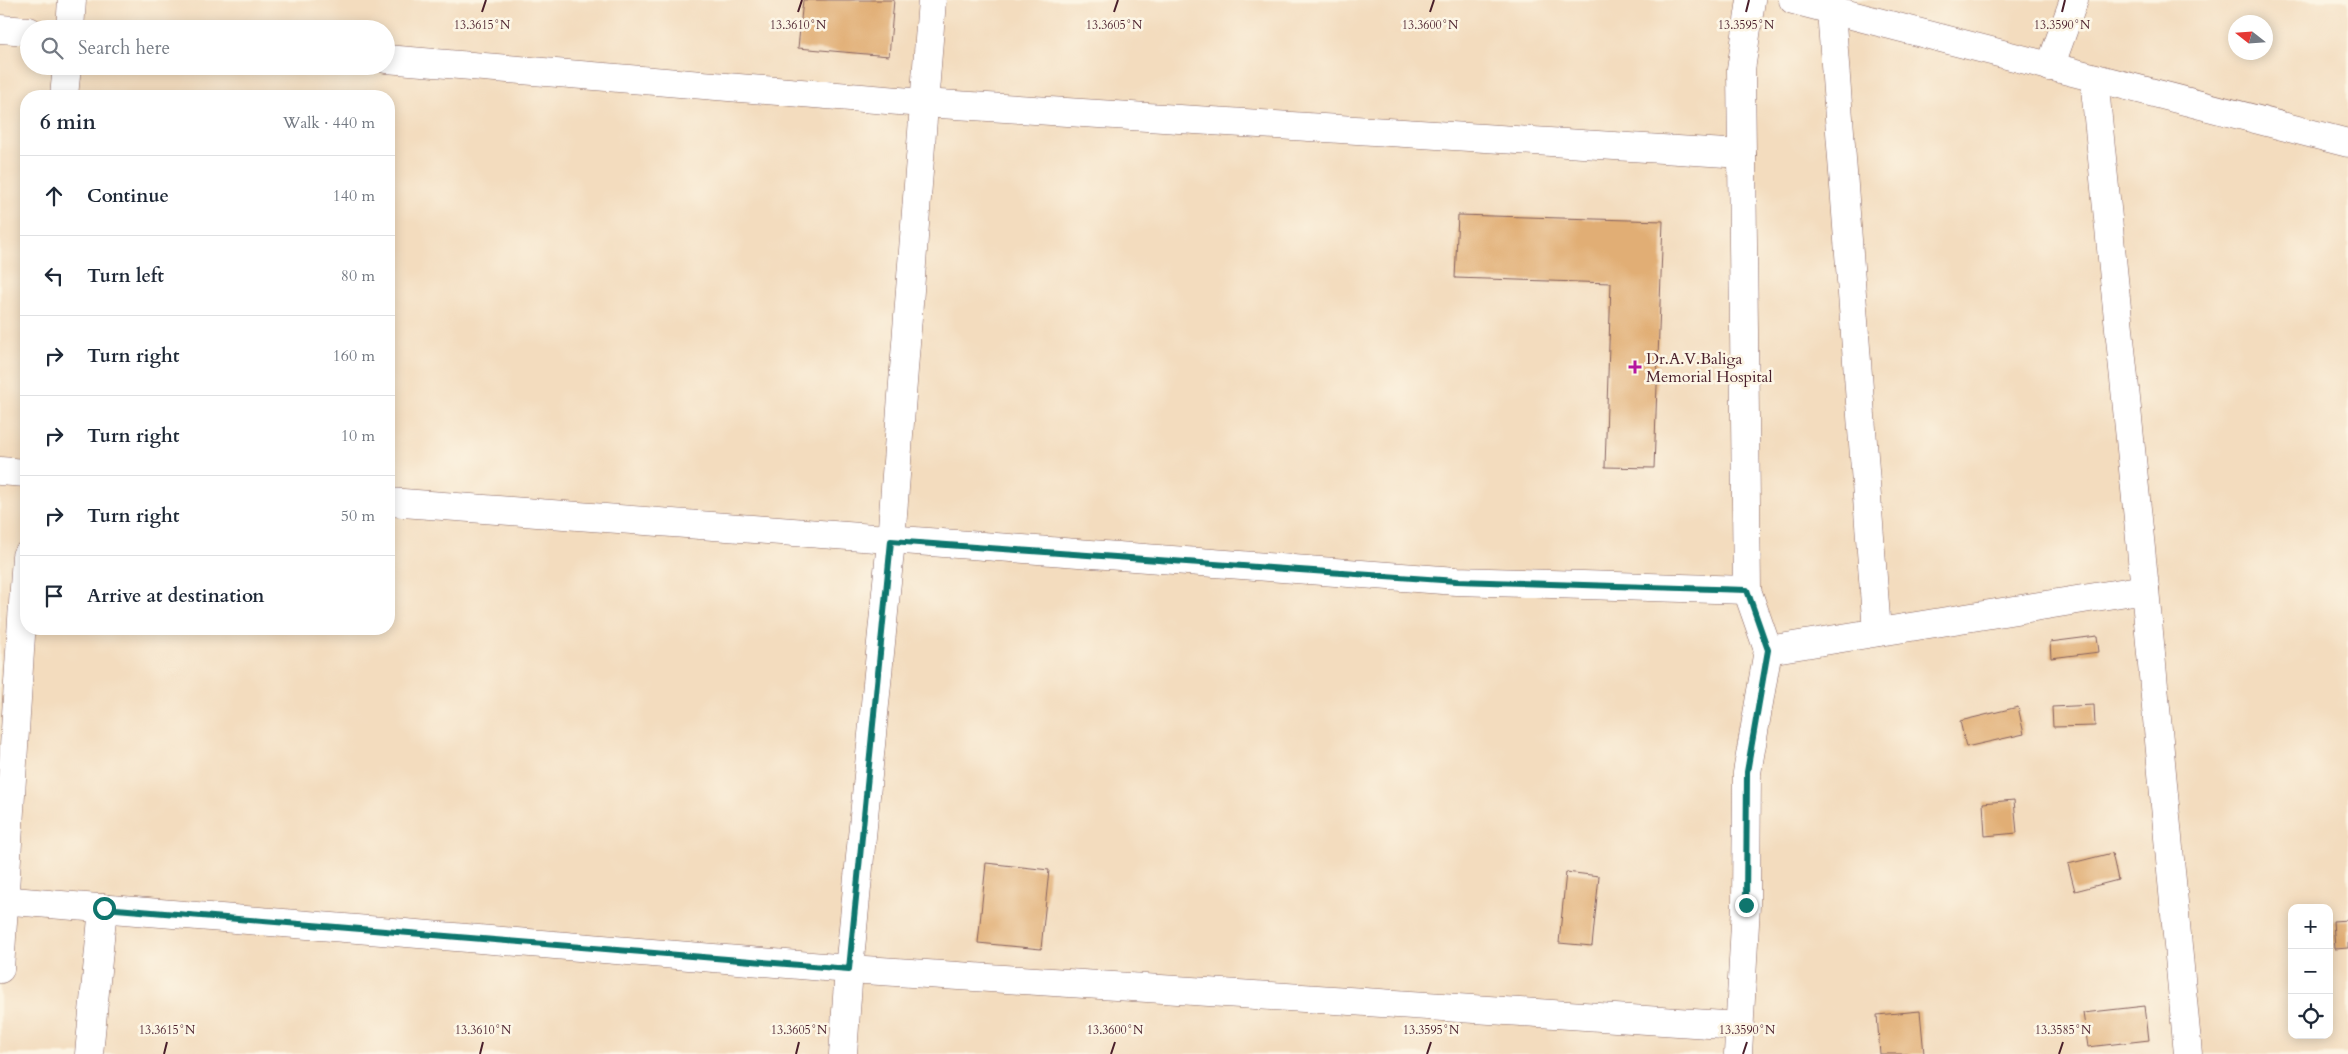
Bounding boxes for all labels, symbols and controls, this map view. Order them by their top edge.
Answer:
north arrow [2228,15,2273,60]
text: 13.3615°N [454,17,511,33]
text: 13.3610°N [770,17,827,33]
text: 13.3605°N [1086,17,1143,33]
text: 13.3600°N [1402,17,1459,33]
text: 13.3595°N [1718,17,1775,33]
text: 13.3590°N [2034,17,2091,33]
search box [20,20,395,75]
icon: search [38,34,66,62]
text: Search here [78,35,170,61]
text: 6 min [40,108,96,137]
text: Walk · 440 m [283,112,375,134]
icon: ahead [40,182,68,210]
text: Continue [87,183,169,209]
text: 140 m [333,185,375,207]
icon: left [40,262,68,290]
text: Turn left [87,263,164,289]
text: 80 m [341,265,375,287]
icon: right [40,342,68,370]
text: Turn right [87,343,179,369]
text: 160 m [333,345,375,367]
place label: Dr.A.V.Baliga Memorial Hospital [1646,348,1773,388]
marker: Dr.A.V.Baliga Memorial Hospital [1628,360,1642,374]
icon: right [40,422,68,450]
text: Turn right [87,423,179,449]
text: 10 m [341,425,375,447]
icon: right [40,502,68,530]
text: Turn right [87,503,179,529]
text: 50 m [341,505,375,527]
icon: arrive [40,582,68,610]
text: Arrive at destination [87,583,264,609]
route end [1735,894,1758,917]
route start [93,897,116,920]
map controls [2288,904,2333,1039]
button: + [2288,904,2333,949]
button: − [2288,949,2333,994]
button: locate [2288,994,2333,1039]
text: 13.3615°N [139,1022,196,1038]
text: 13.3610°N [455,1022,512,1038]
text: 13.3605°N [771,1022,828,1038]
text: 13.3600°N [1087,1022,1144,1038]
text: 13.3595°N [1403,1022,1460,1038]
text: 13.3590°N [1719,1022,1776,1038]
text: 13.3585°N [2035,1022,2092,1038]

